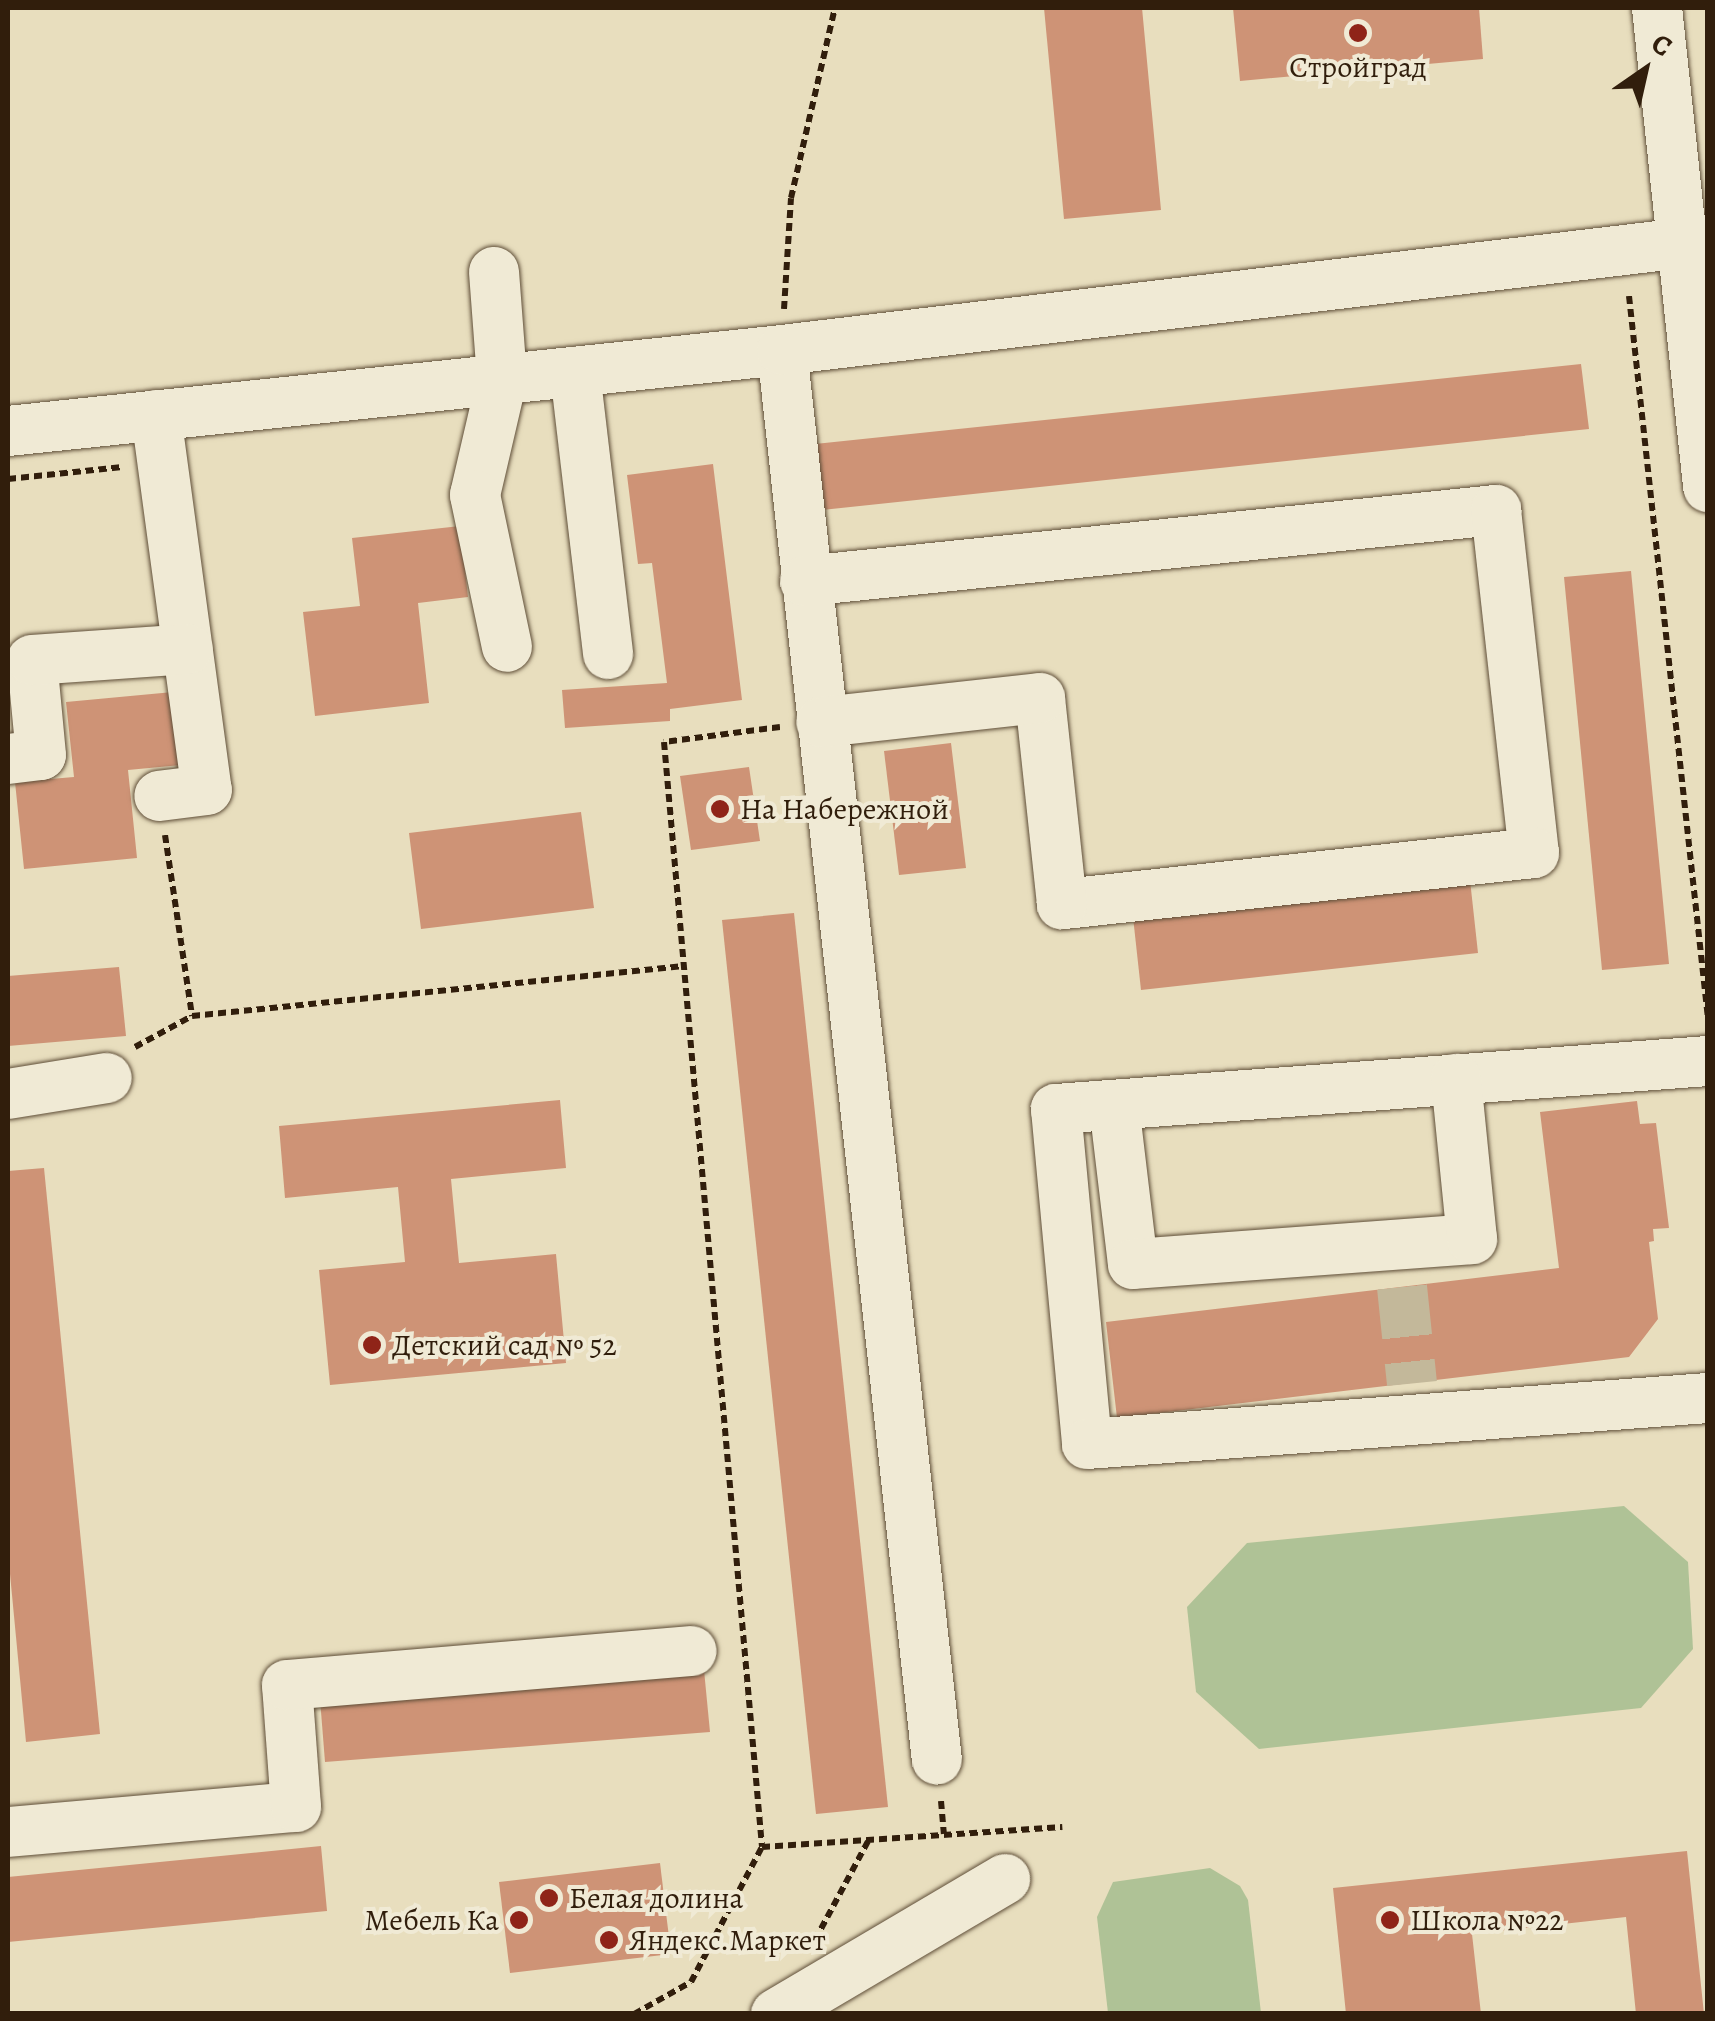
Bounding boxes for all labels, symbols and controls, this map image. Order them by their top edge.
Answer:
north arrow [1595,20,1695,120]
marker: Стройград [1347,22,1369,44]
text: С [1644,25,1680,66]
place label: Стройград [1289,49,1427,85]
place label: На Набережной [740,791,949,827]
marker: На Набережной [709,798,731,820]
place label: Детский сад № 52 [392,1327,617,1363]
marker: Детский сад № 52 [361,1334,383,1356]
place label: Белая долина [569,1880,743,1916]
marker: Белая долина [538,1887,560,1909]
place label: Мебель Ка [364,1902,499,1938]
place label: Школа №22 [1410,1902,1564,1938]
marker: Мебель Ка [508,1909,530,1931]
marker: Школа №22 [1379,1909,1401,1931]
place label: Яндекс.Маркет [629,1922,826,1958]
marker: Яндекс.Маркет [598,1929,620,1951]

